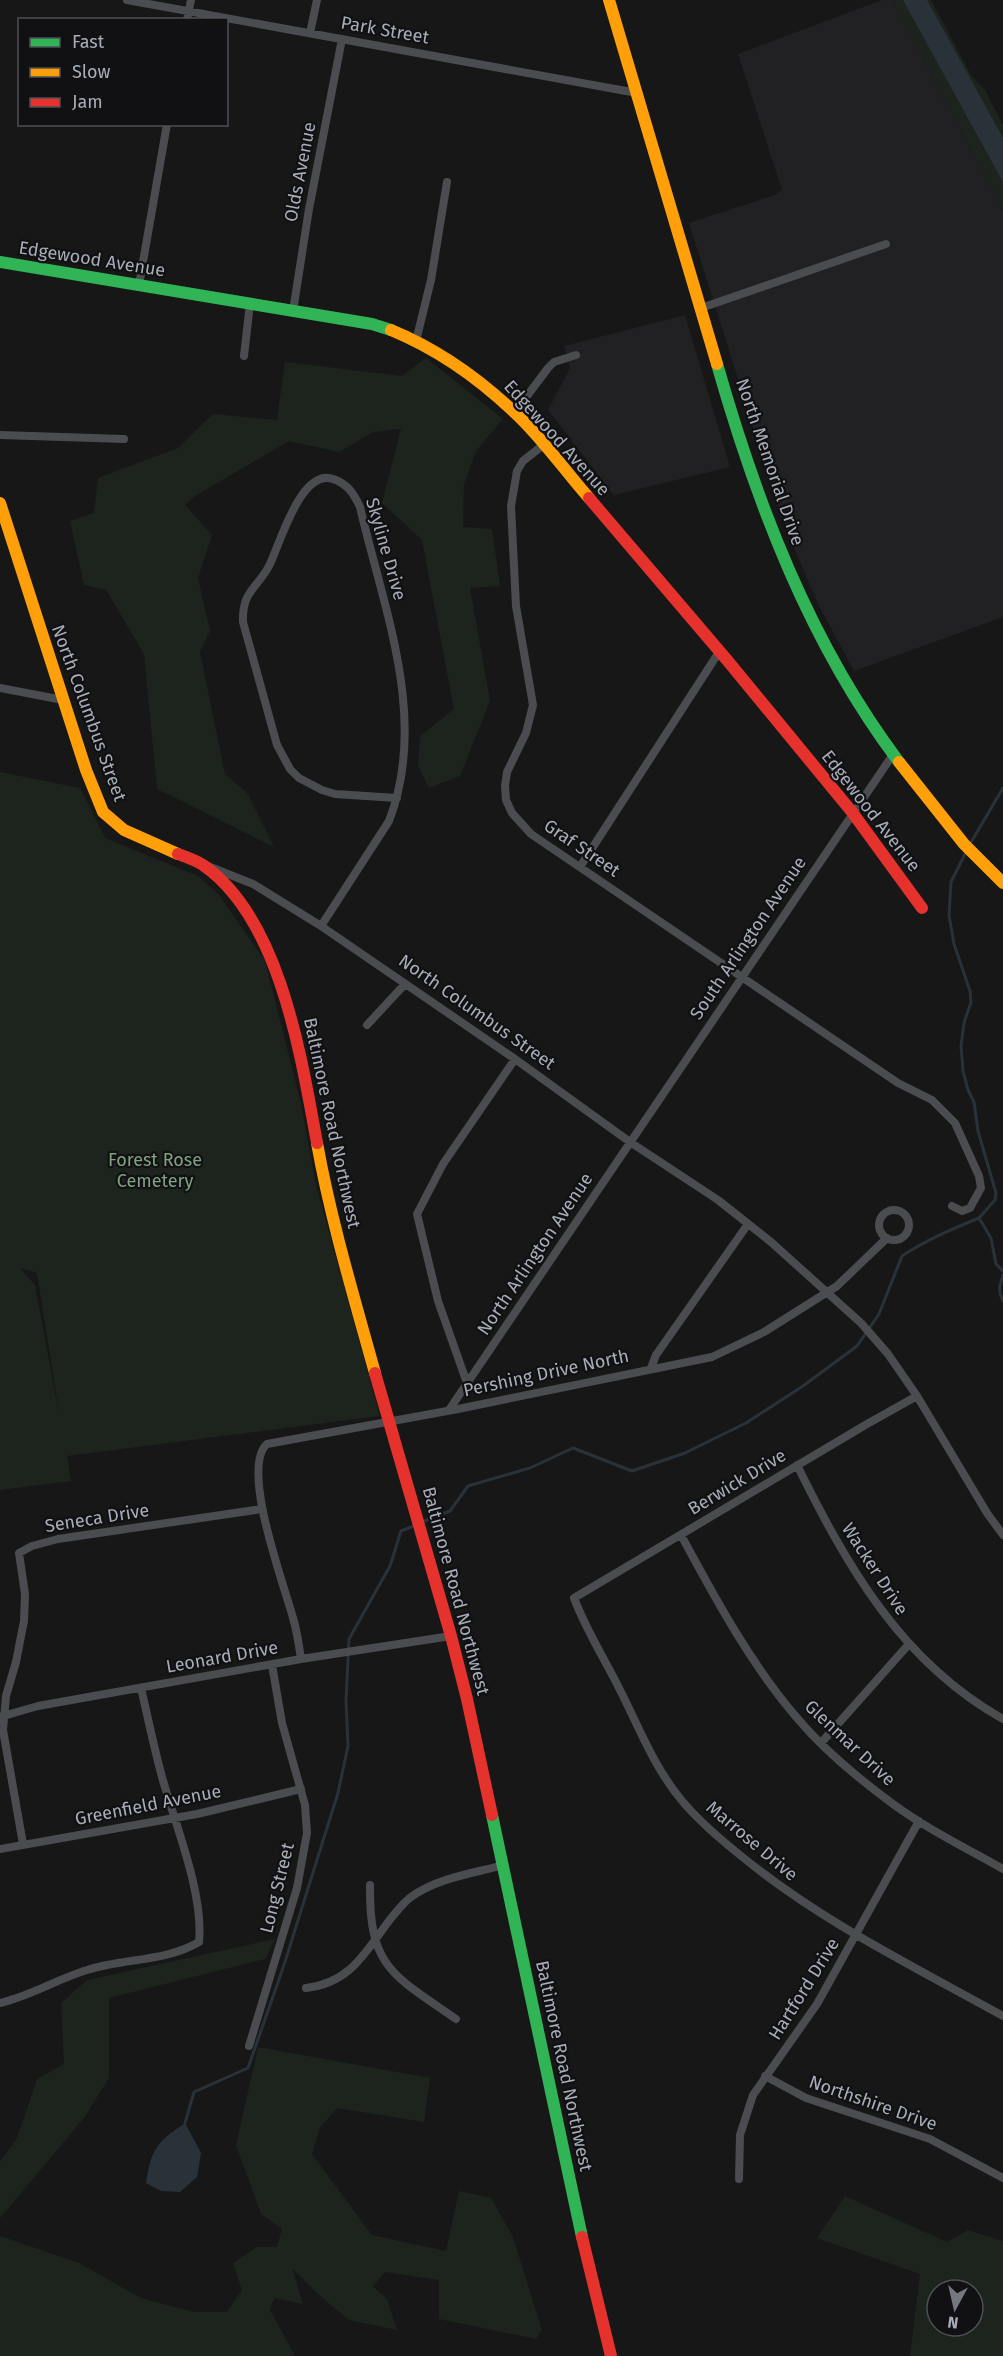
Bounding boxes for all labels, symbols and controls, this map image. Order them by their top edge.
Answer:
street label: Park Street [339,11,431,49]
legend [18,18,228,126]
text: Fast [72,31,105,53]
text: Slow [72,61,111,83]
text: Jam [72,91,103,113]
street label: Olds Avenue [280,120,320,224]
street label: Edgewood Avenue [17,237,167,281]
street label: Edgewood Avenue [499,376,615,500]
street label: North Memorial Drive [731,376,809,548]
street label: Skyline Drive [361,495,411,603]
street label: North Columbus Street [47,622,131,805]
street label: Edgewood Avenue [817,746,925,876]
street label: Graf Street [540,815,625,882]
street label: South Arlington Avenue [685,852,811,1024]
street label: North Columbus Street [394,950,560,1075]
street label: Baltimore Road Northwest [299,1016,365,1231]
park label: Forest Rose Cemetery [108,1149,202,1192]
street label: North Arlington Avenue [473,1169,597,1339]
street label: Pershing Drive North [461,1345,631,1401]
street label: Berwick Drive [684,1444,790,1520]
street label: Baltimore Road Northwest [418,1484,495,1698]
street label: Seneca Drive [43,1499,151,1537]
street label: Wacker Drive [837,1519,913,1619]
street label: Leonard Drive [164,1636,280,1678]
street label: Glenmar Drive [800,1695,900,1791]
street label: Greenfield Avenue [73,1780,223,1830]
street label: Marrose Drive [702,1796,802,1886]
street label: Long Street [255,1840,299,1936]
street label: Hartford Drive [764,1934,844,2044]
street label: Baltimore Road Northwest [531,1959,597,2174]
street label: Northshire Drive [806,2071,940,2135]
north arrow [925,2278,985,2338]
text: N [946,2312,960,2333]

